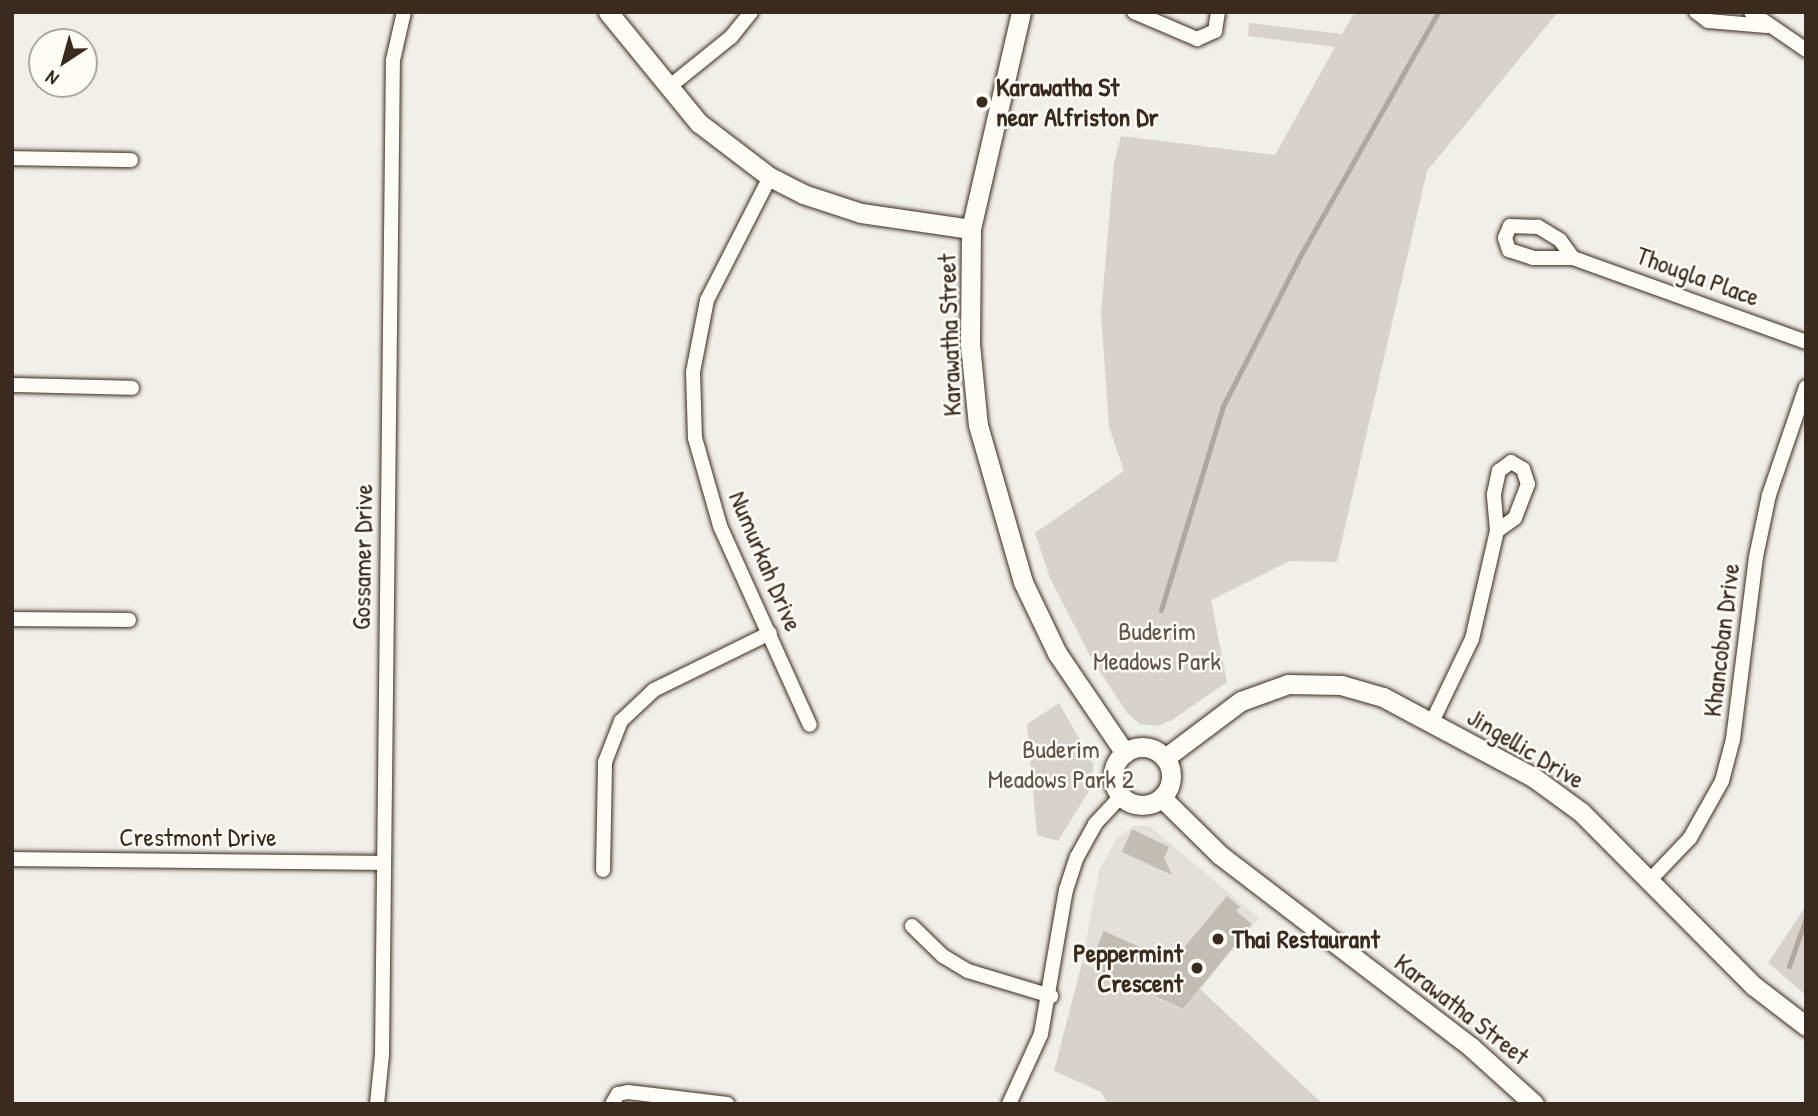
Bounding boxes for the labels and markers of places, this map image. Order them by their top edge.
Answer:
place label: Karawatha St near Alfriston Dr [996,71,1159,132]
marker: Karawatha St near Alfriston Dr [974,94,990,110]
place label: Thai Restaurant [1232,923,1380,955]
marker: Thai Restaurant [1210,931,1226,947]
place label: Peppermint Crescent [1073,937,1183,998]
marker: Peppermint Crescent [1189,960,1205,976]

